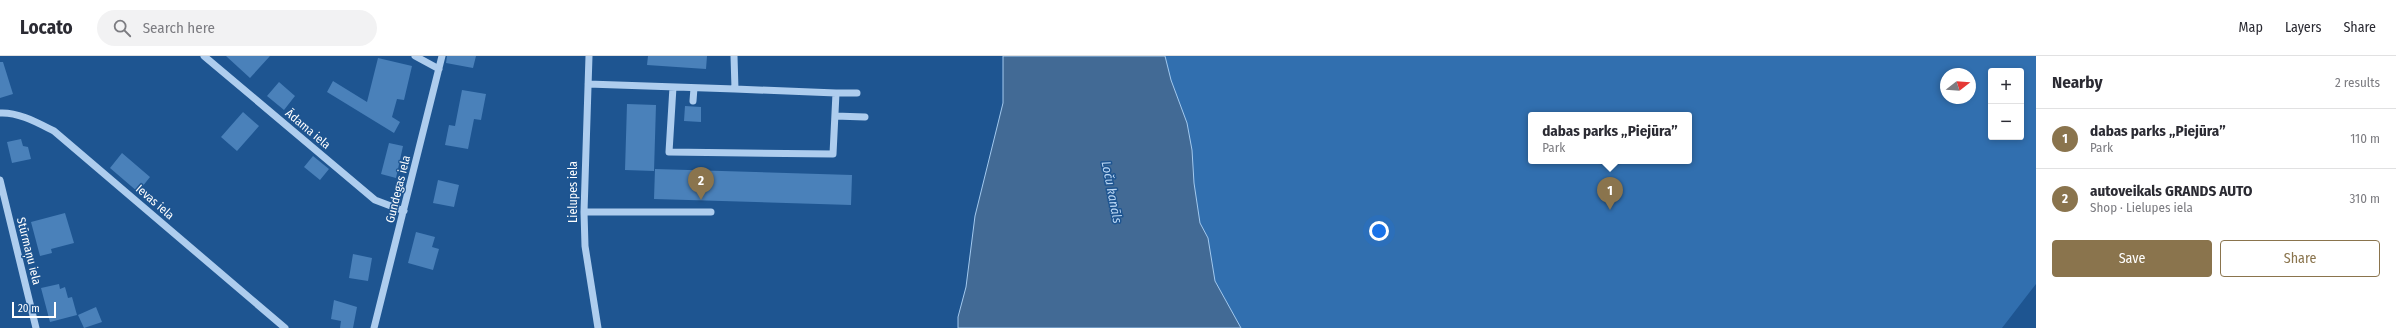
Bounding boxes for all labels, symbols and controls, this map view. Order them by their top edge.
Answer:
search box [97,10,377,46]
text: Locato [20,16,73,39]
icon: search [111,17,133,39]
text: Search here [143,19,215,37]
text: Map [2239,19,2263,36]
text: Layers [2285,19,2321,36]
text: Share [2343,19,2376,36]
north arrow [1940,68,1976,104]
map controls [1988,68,2024,140]
button: + [1988,68,2024,104]
text: Nearby [2052,72,2103,93]
text: 2 results [2335,75,2380,90]
button: − [1988,104,2024,140]
street label: Ādama iela [283,106,333,152]
popup [1528,112,1692,164]
text: dabas parks „Piejūra” [1542,122,1678,140]
text: dabas parks „Piejūra” [2090,122,2226,140]
text: 1 [2062,131,2068,146]
text: 110 m [2350,131,2380,146]
text: Park [1542,140,1565,155]
text: Park [2090,140,2113,155]
street label: Gundegas iela [383,154,413,224]
water label: Loču kanāls [1099,160,1125,225]
street label: Lielupes iela [566,161,580,223]
pin: 2 [688,167,714,200]
pin: 1 [1597,177,1623,210]
street label: Ievas iela [133,182,177,222]
text: autoveikals GRANDS AUTO [2090,182,2252,200]
text: 2 [2062,191,2068,206]
text: 310 m [2350,191,2380,206]
text: Shop · Lielupes iela [2090,200,2193,215]
street label: Stūrmaņu iela [13,216,44,286]
your location [1369,221,1389,241]
button: Save [2052,240,2212,277]
button: Share [2220,240,2380,277]
scale bar [12,300,56,319]
text: 20 m [18,302,40,315]

